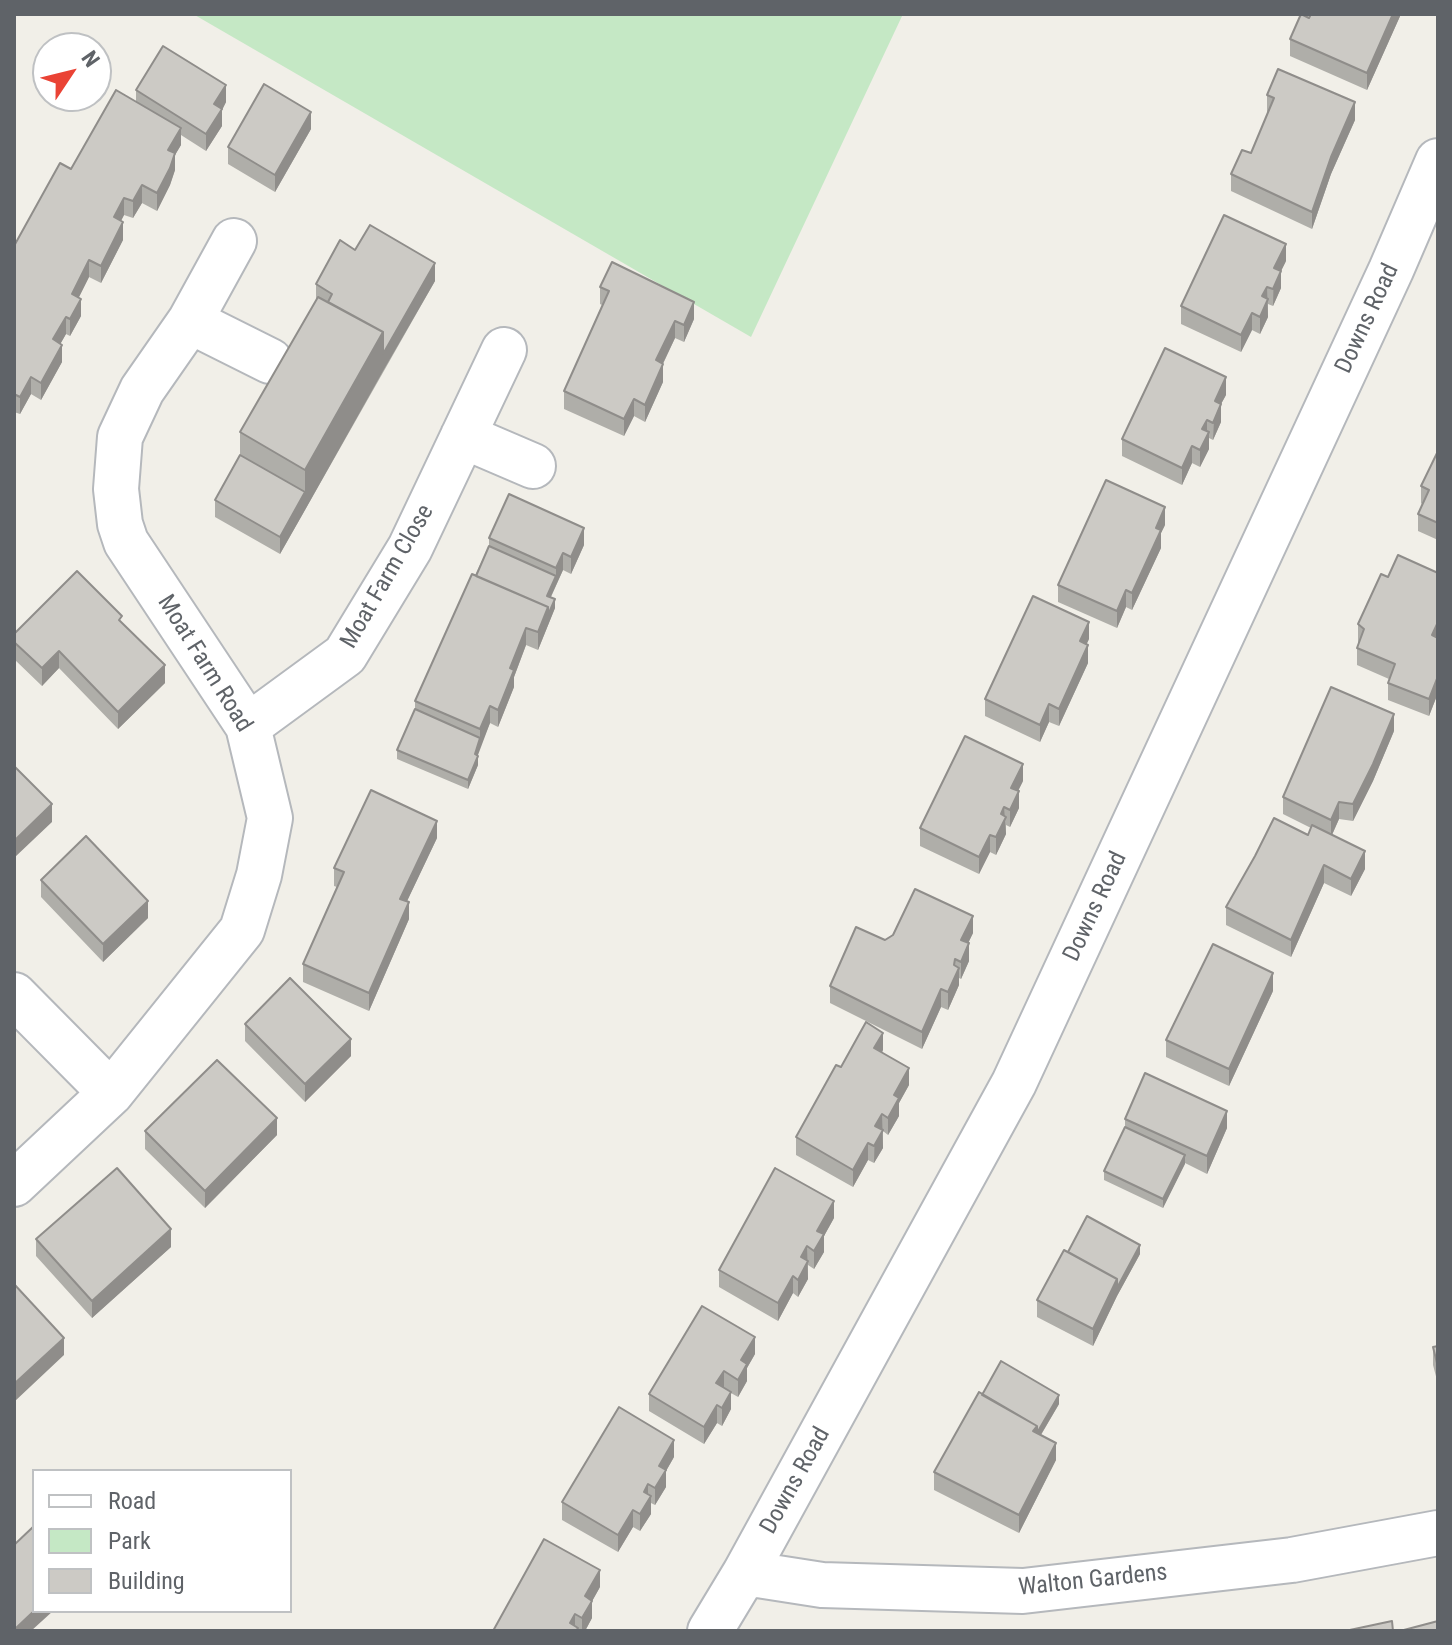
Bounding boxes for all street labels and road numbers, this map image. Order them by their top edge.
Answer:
street label: Downs Road [1330,260,1406,378]
street label: Moat Farm Close [335,500,441,654]
street label: Moat Farm Road [150,590,258,738]
street label: Downs Road [1058,848,1134,966]
street label: Downs Road [755,1423,837,1539]
street label: Walton Gardens [1017,1559,1169,1603]

